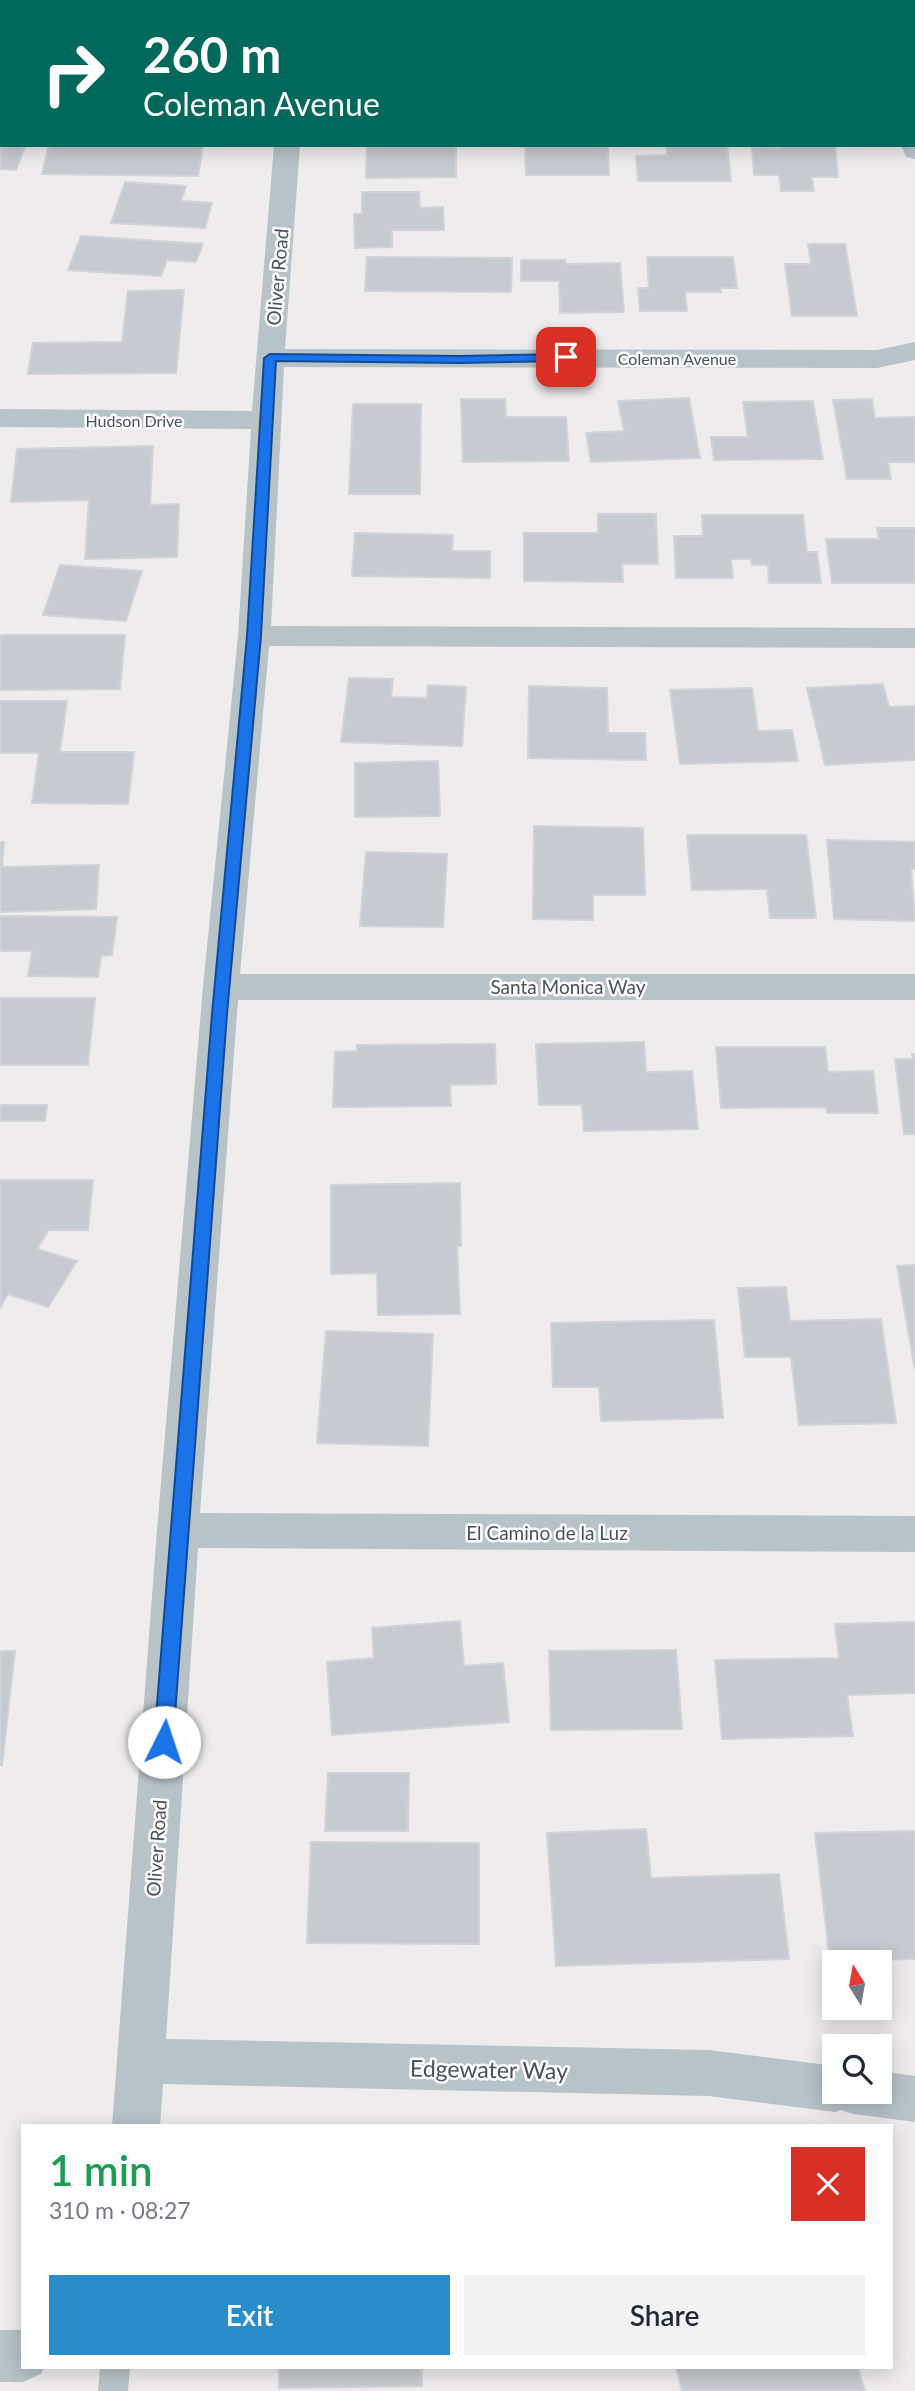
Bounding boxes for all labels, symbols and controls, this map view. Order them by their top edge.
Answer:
text: 260 m [143,25,281,83]
icon: right [28,28,119,119]
text: Coleman Avenue [143,84,380,123]
street label: Oliver Road [261,228,293,326]
pin [536,327,596,387]
icon: arrive [547,338,585,376]
street label: Coleman Avenue [618,349,736,368]
street label: Hudson Drive [85,411,183,430]
street label: Santa Monica Way [490,975,646,998]
street label: El Camino de la Luz [466,1521,628,1544]
position arrow [127,1705,201,1779]
street label: Oliver Road [141,1799,171,1897]
north arrow [822,1950,892,2020]
map controls [822,1950,892,2104]
button: search [822,2034,892,2104]
street label: Edgewater Way [410,2054,568,2084]
text: 1 min [49,2145,153,2195]
button: close [791,2147,865,2221]
text: 310 m · 08:27 [49,2196,191,2224]
button: Exit [49,2275,450,2355]
button: Share [464,2275,865,2355]

